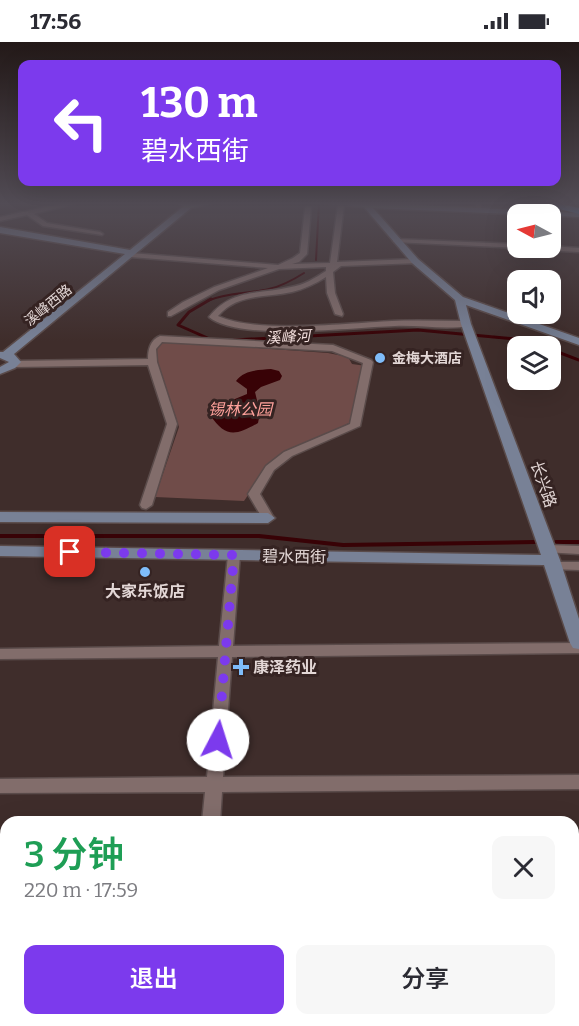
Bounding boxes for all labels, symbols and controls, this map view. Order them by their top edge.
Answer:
text: 17:56 [30,8,81,35]
text: 130 m [141,78,258,128]
icon: left [42,84,120,162]
text: 碧水西街 [141,135,249,167]
north arrow [507,204,561,258]
map controls [507,204,561,390]
button: sound [507,270,561,324]
street label: 溪峰西路 [21,281,75,330]
water label: 溪峰河 [265,327,314,347]
button: layers [507,336,561,390]
place label: 金梅大酒店 [392,350,462,367]
marker: 金梅大酒店 [373,351,387,365]
park label: 锡林公园 [208,400,274,419]
street label: 长兴路 [527,458,560,510]
pin [44,526,95,577]
icon: arrive [53,535,86,568]
street label: 碧水西街 [262,546,326,567]
marker: 大家乐饭店 [138,565,152,579]
place label: 大家乐饭店 [105,582,185,601]
place label: 康泽药业 [253,658,317,677]
marker: 康泽药业 [234,660,248,674]
position arrow [186,708,250,772]
text: 3 分钟 [24,833,123,877]
button: close [492,836,555,899]
text: 220 m · 17:59 [24,878,138,902]
button: 退出 [24,945,284,1014]
button: 分享 [296,945,555,1014]

